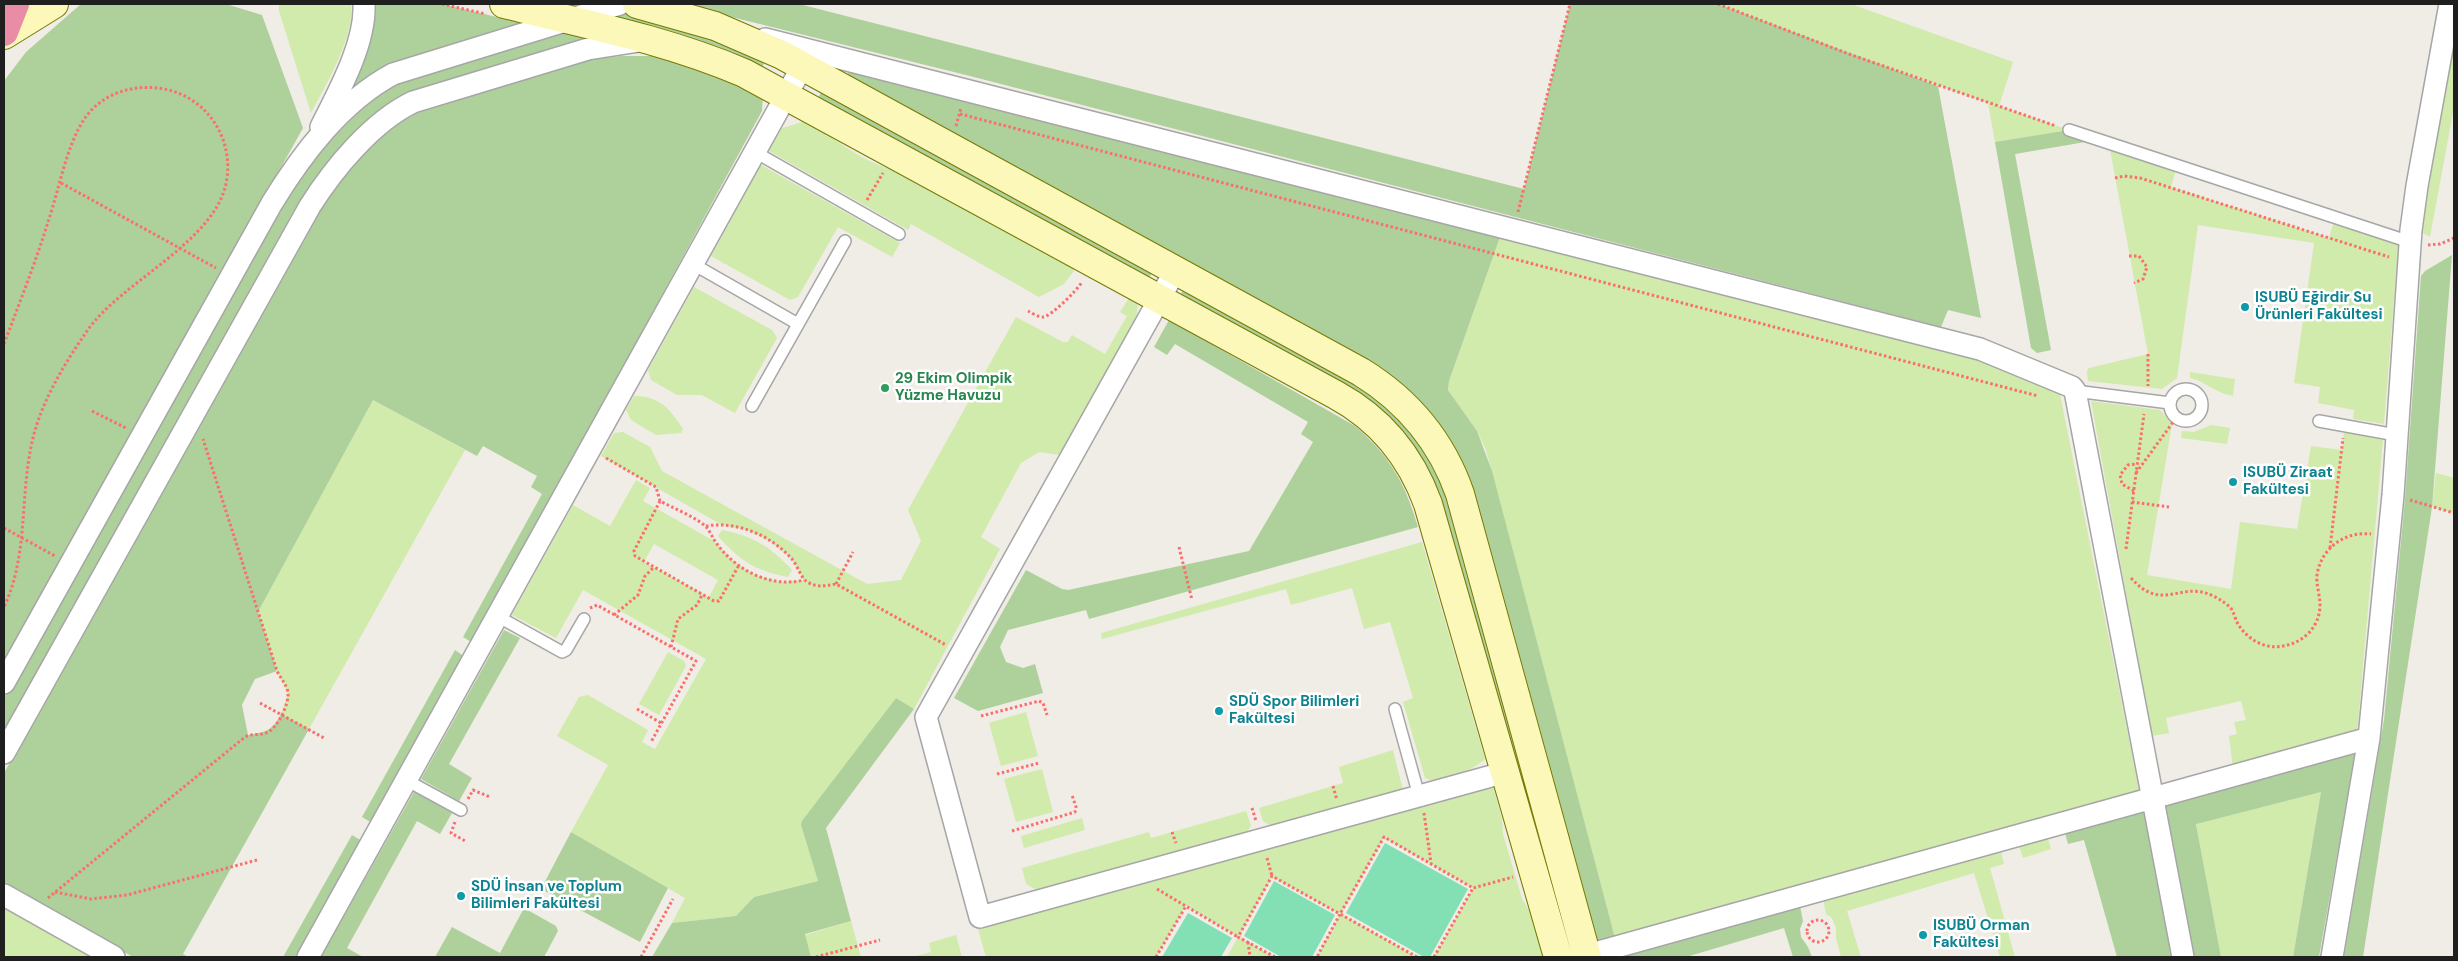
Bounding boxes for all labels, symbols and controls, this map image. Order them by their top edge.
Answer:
place label: ISUBÜ Eğirdir Su Ürünleri Fakültesi [2255,289,2383,324]
marker: ISUBÜ Eğirdir Su Ürünleri Fakültesi [2239,301,2251,313]
place label: 29 Ekim Olimpik Yüzme Havuzu [895,370,1012,405]
marker: 29 Ekim Olimpik Yüzme Havuzu [879,382,891,394]
place label: ISUBÜ Ziraat Fakültesi [2243,464,2333,499]
marker: ISUBÜ Ziraat Fakültesi [2227,476,2239,488]
place label: SDÜ Spor Bilimleri Fakültesi [1229,693,1359,728]
marker: SDÜ Spor Bilimleri Fakültesi [1213,705,1225,717]
place label: SDÜ İnsan ve Toplum Bilimleri Fakültesi [471,878,622,913]
marker: SDÜ İnsan ve Toplum Bilimleri Fakültesi [455,890,467,902]
place label: ISUBÜ Orman Fakültesi [1933,917,2030,952]
marker: ISUBÜ Orman Fakültesi [1917,929,1929,941]

